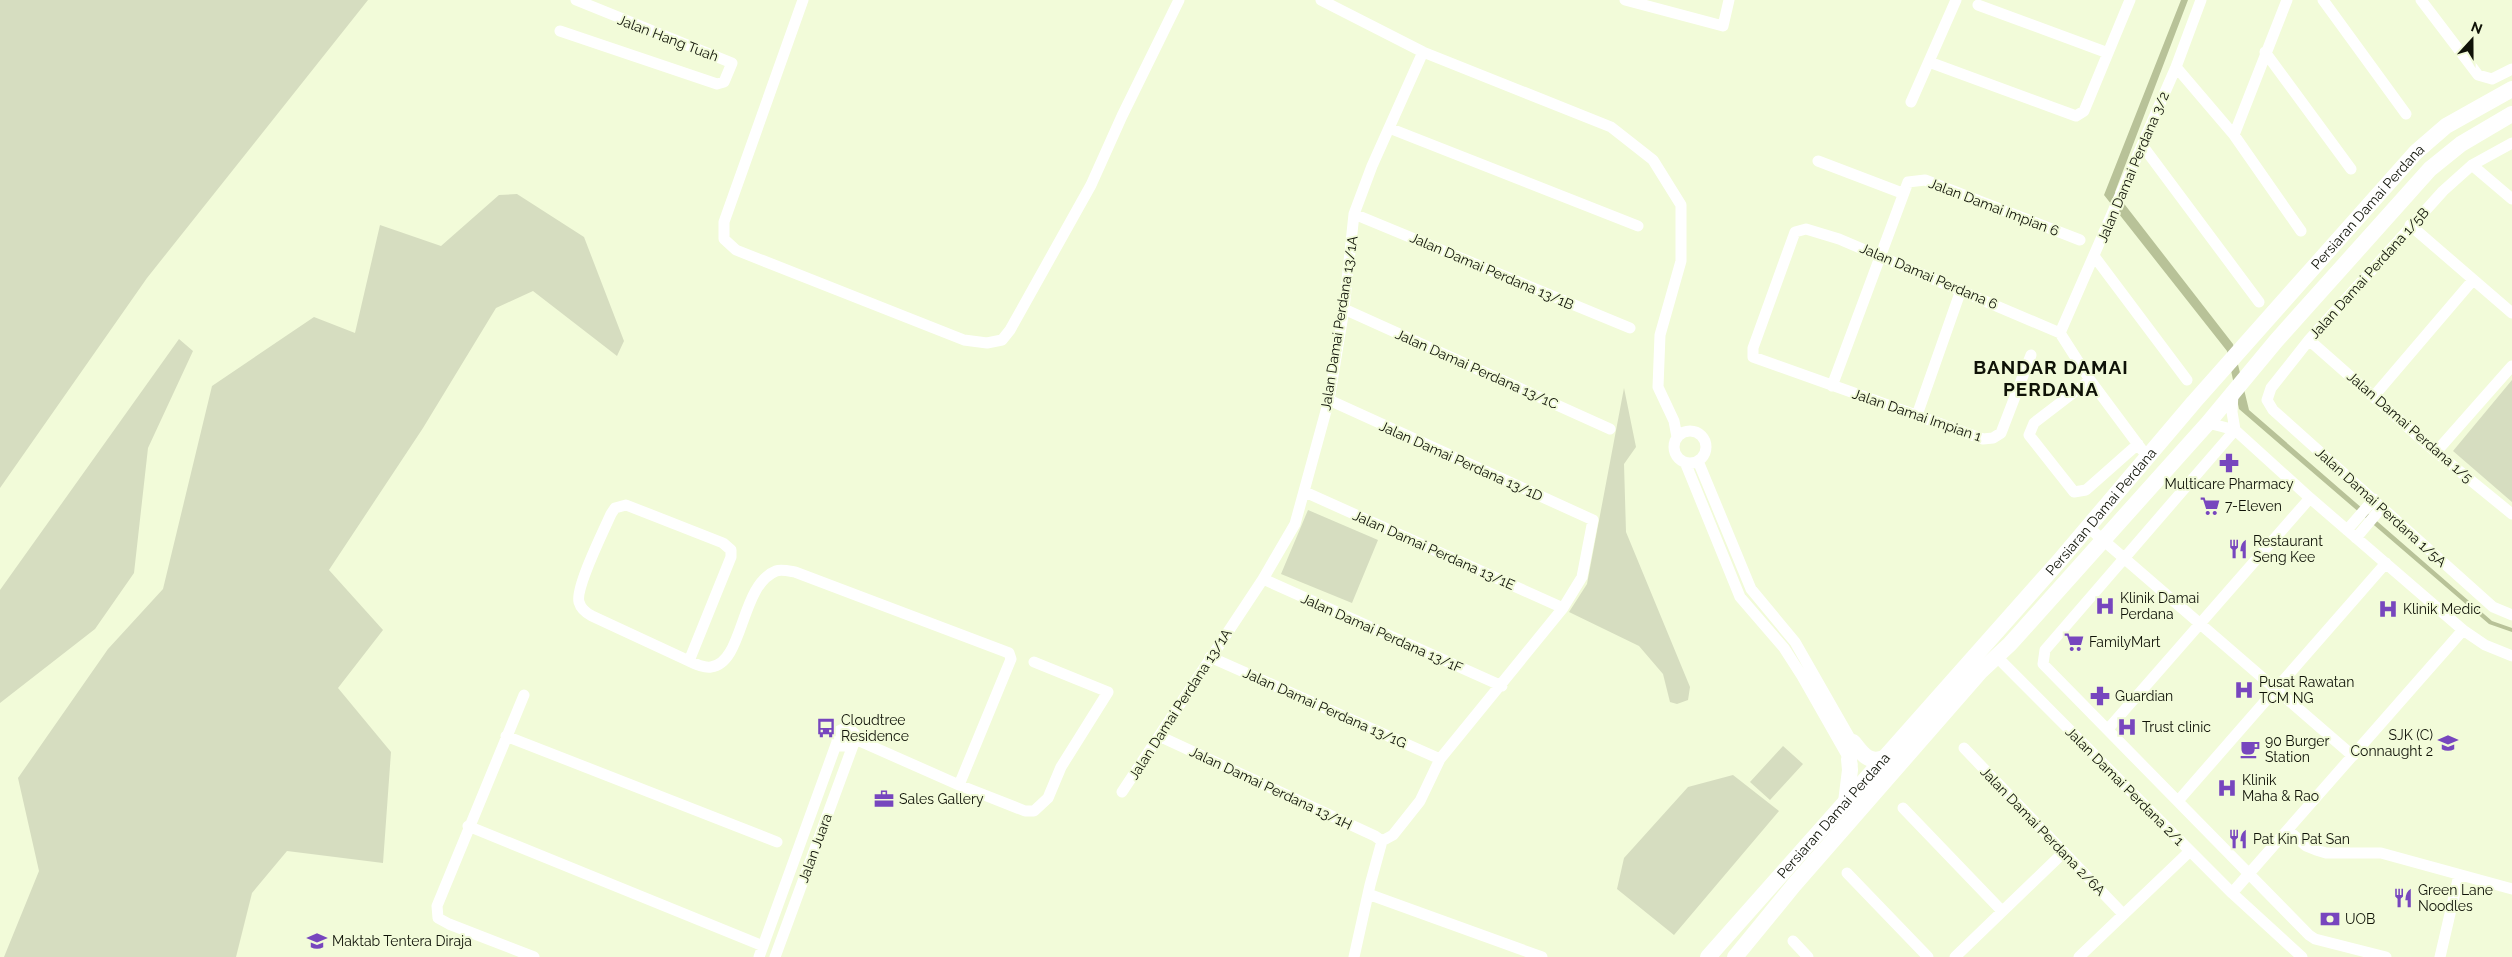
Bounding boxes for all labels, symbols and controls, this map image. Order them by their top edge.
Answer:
street label: Jalan Hang Tuah [615,11,721,65]
north arrow [2447,15,2497,65]
text: N [2469,18,2485,37]
street label: Jalan Damai Perdana 3/2 [2094,89,2172,245]
street label: Persiaran Damai Perdana [2308,141,2427,273]
street label: Jalan Damai Impian 6 [1927,175,2061,239]
street label: Jalan Damai Perdana 1/5B [2306,204,2432,342]
street label: Jalan Damai Perdana 13/1B [1408,229,1576,313]
street label: Jalan Damai Perdana 13/1A [1317,234,1361,411]
street label: Jalan Damai Perdana 6 [1858,240,2000,312]
street label: Jalan Damai Perdana 13/1C [1393,326,1561,412]
district label: BANDAR DAMAI PERDANA [1973,356,2129,400]
street label: Jalan Damai Perdana 1/5 [2344,368,2476,486]
street label: Jalan Damai Impian 1 [1850,385,1984,445]
street label: Jalan Damai Perdana 13/1D [1377,418,1545,504]
street label: Jalan Damai Perdana 1/5A [2312,444,2450,570]
street label: Persiaran Damai Perdana [2042,445,2159,578]
pharmacy icon: Multicare Pharmacy [2218,452,2240,474]
place label: Multicare Pharmacy [2164,476,2294,492]
supermarket icon: 7-Eleven [2199,495,2221,517]
place label: 7-Eleven [2225,498,2282,514]
street label: Jalan Damai Perdana 13/1E [1351,507,1517,593]
place label: Restaurant Seng Kee [2253,533,2323,565]
restaurant icon: Restaurant Seng Kee [2227,538,2249,560]
street label: Jalan Damai Perdana 13/1F [1299,590,1465,676]
place label: Klinik Damai Perdana [2120,590,2199,622]
hospital icon: Klinik Damai Perdana [2094,595,2116,617]
hospital icon: Klinik Medic [2377,598,2399,620]
place label: Klinik Medic [2403,601,2481,617]
street label: Jalan Damai Perdana 13/1A [1125,625,1235,782]
supermarket icon: FamilyMart [2063,631,2085,653]
place label: FamilyMart [2089,634,2161,650]
street label: Jalan Damai Perdana 13/1G [1241,665,1409,751]
place label: Pusat Rawatan TCM NG [2259,674,2354,706]
hospital icon: Pusat Rawatan TCM NG [2233,679,2255,701]
pharmacy icon: Guardian [2089,685,2111,707]
place label: Guardian [2115,688,2173,704]
place label: Cloudtree Residence [841,712,909,744]
hospital icon: Trust clinic [2116,716,2138,738]
bus stop icon: Cloudtree Residence [815,717,837,739]
place label: Trust clinic [2142,719,2211,735]
street label: Jalan Damai Perdana 2/1 [2062,723,2188,849]
place label: SJK (C) Connaught 2 [2350,727,2433,759]
school or university icon: SJK (C) Connaught 2 [2437,732,2459,754]
place label: 90 Burger Station [2265,733,2330,765]
cafe icon: 90 Burger Station [2239,738,2261,760]
street label: Jalan Damai Perdana 13/1H [1187,743,1355,833]
street label: Persiaran Damai Perdana [1774,750,1893,881]
street label: Jalan Damai Perdana 2/6A [1977,763,2109,899]
place label: Klinik Maha & Rao [2242,772,2319,804]
hospital icon: Klinik Maha & Rao [2216,777,2238,799]
office icon: Sales Gallery [873,788,895,810]
place label: Sales Gallery [899,791,984,807]
street label: Jalan Juara [795,811,835,885]
restaurant icon: Pat Kin Pat San [2227,828,2249,850]
place label: Pat Kin Pat San [2253,831,2350,847]
place label: Green Lane Noodles [2418,882,2493,914]
restaurant icon: Green Lane Noodles [2392,887,2414,909]
bank icon: UOB [2319,908,2341,930]
place label: UOB [2345,911,2375,927]
school or university icon: Maktab Tentera Diraja [306,930,328,952]
place label: Maktab Tentera Diraja [332,933,472,949]

